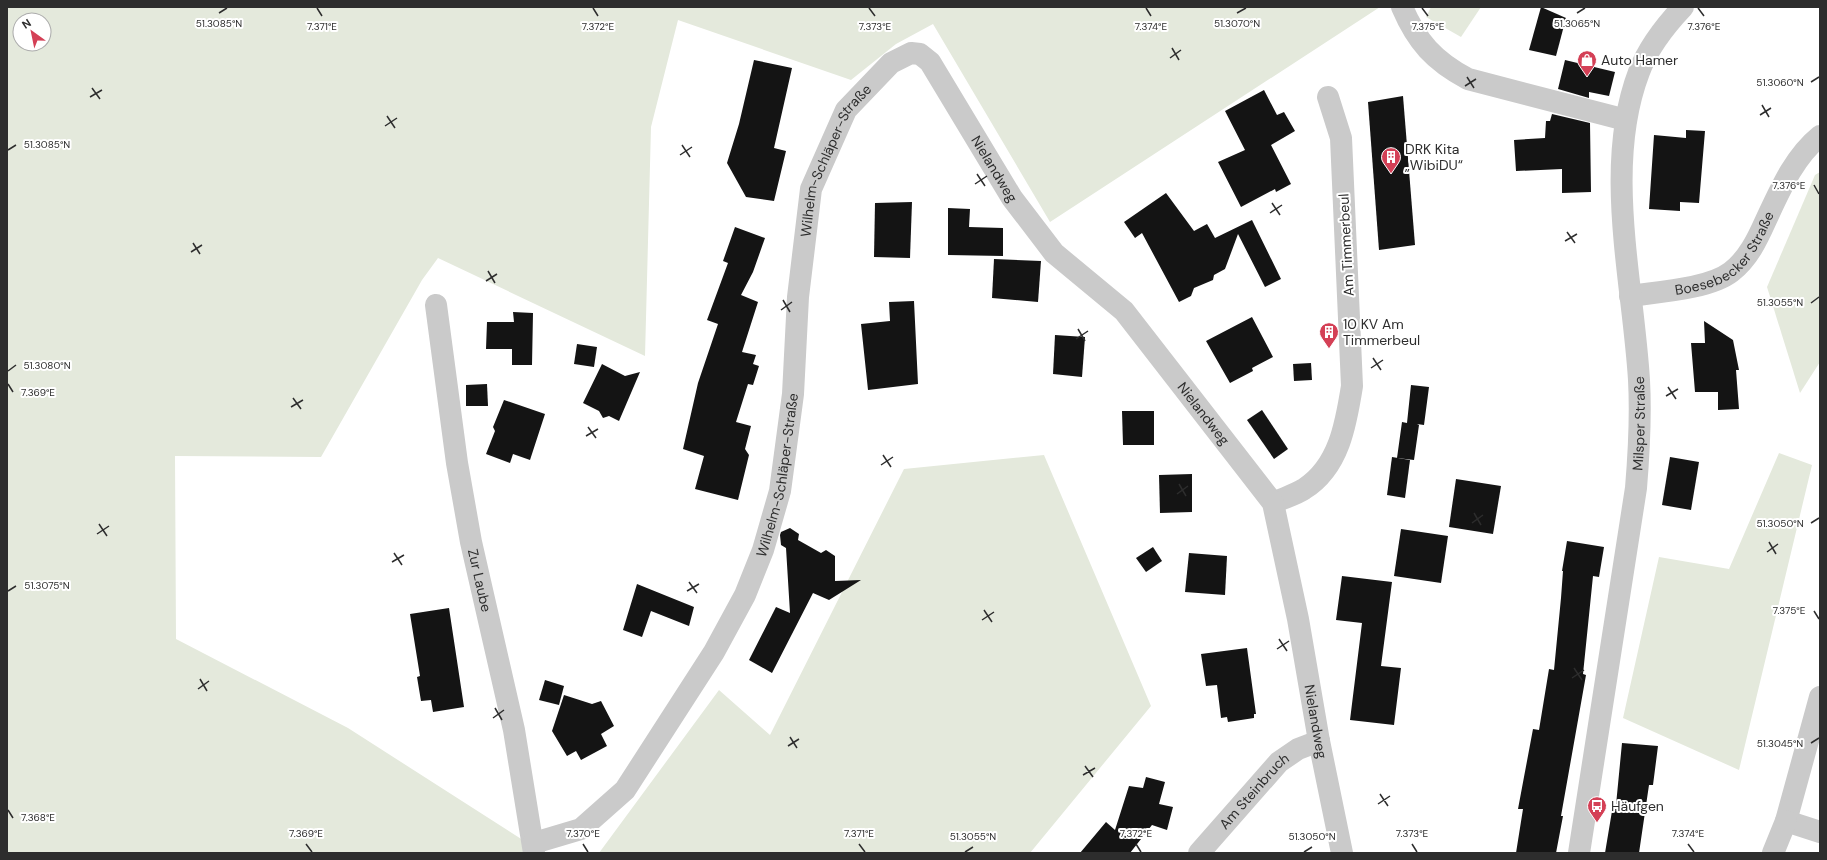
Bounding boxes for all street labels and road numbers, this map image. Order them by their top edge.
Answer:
street label: Wilhelm-Schläper-Straße [796,80,875,238]
street label: Nielandweg [967,132,1022,206]
street label: Am Timmerbeul [1334,193,1358,297]
street label: Boesebecker Straße [1673,208,1778,299]
street label: Milsper Straße [1628,376,1649,471]
street label: Nielandweg [1174,379,1234,449]
street label: Wilhelm-Schläper-Straße [752,392,802,560]
street label: Zur Laube [464,547,496,614]
street label: Nielandweg [1300,683,1331,760]
street label: Am Steinbruch [1215,749,1292,833]

